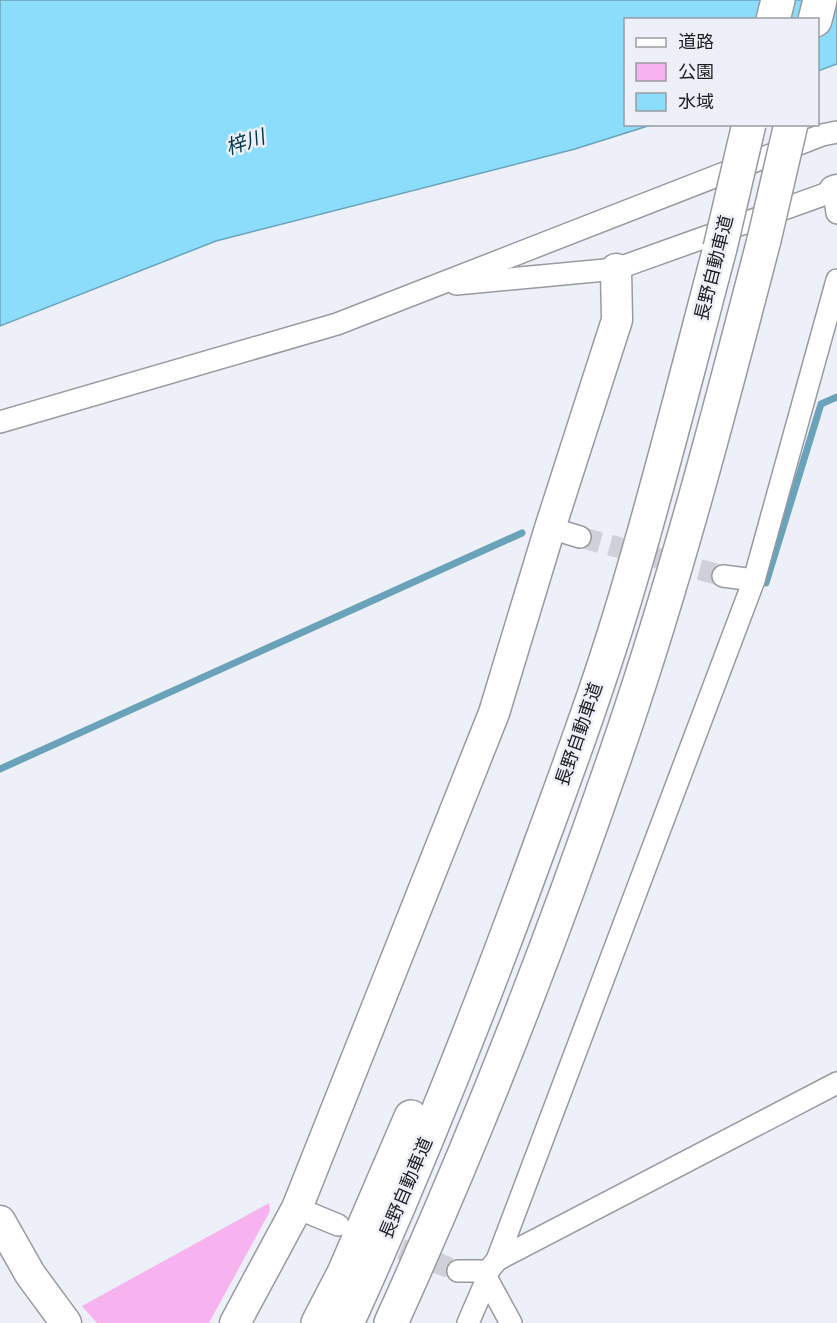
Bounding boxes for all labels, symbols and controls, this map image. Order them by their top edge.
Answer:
legend [624,18,819,126]
text: 道路 [678,29,714,53]
text: 公園 [678,59,714,83]
text: 水域 [678,89,714,113]
water label: 梓川 [222,122,270,161]
street label: 長野自動車道 [688,212,738,323]
street label: 長野自動車道 [549,679,607,789]
street label: 長野自動車道 [373,1133,437,1242]

